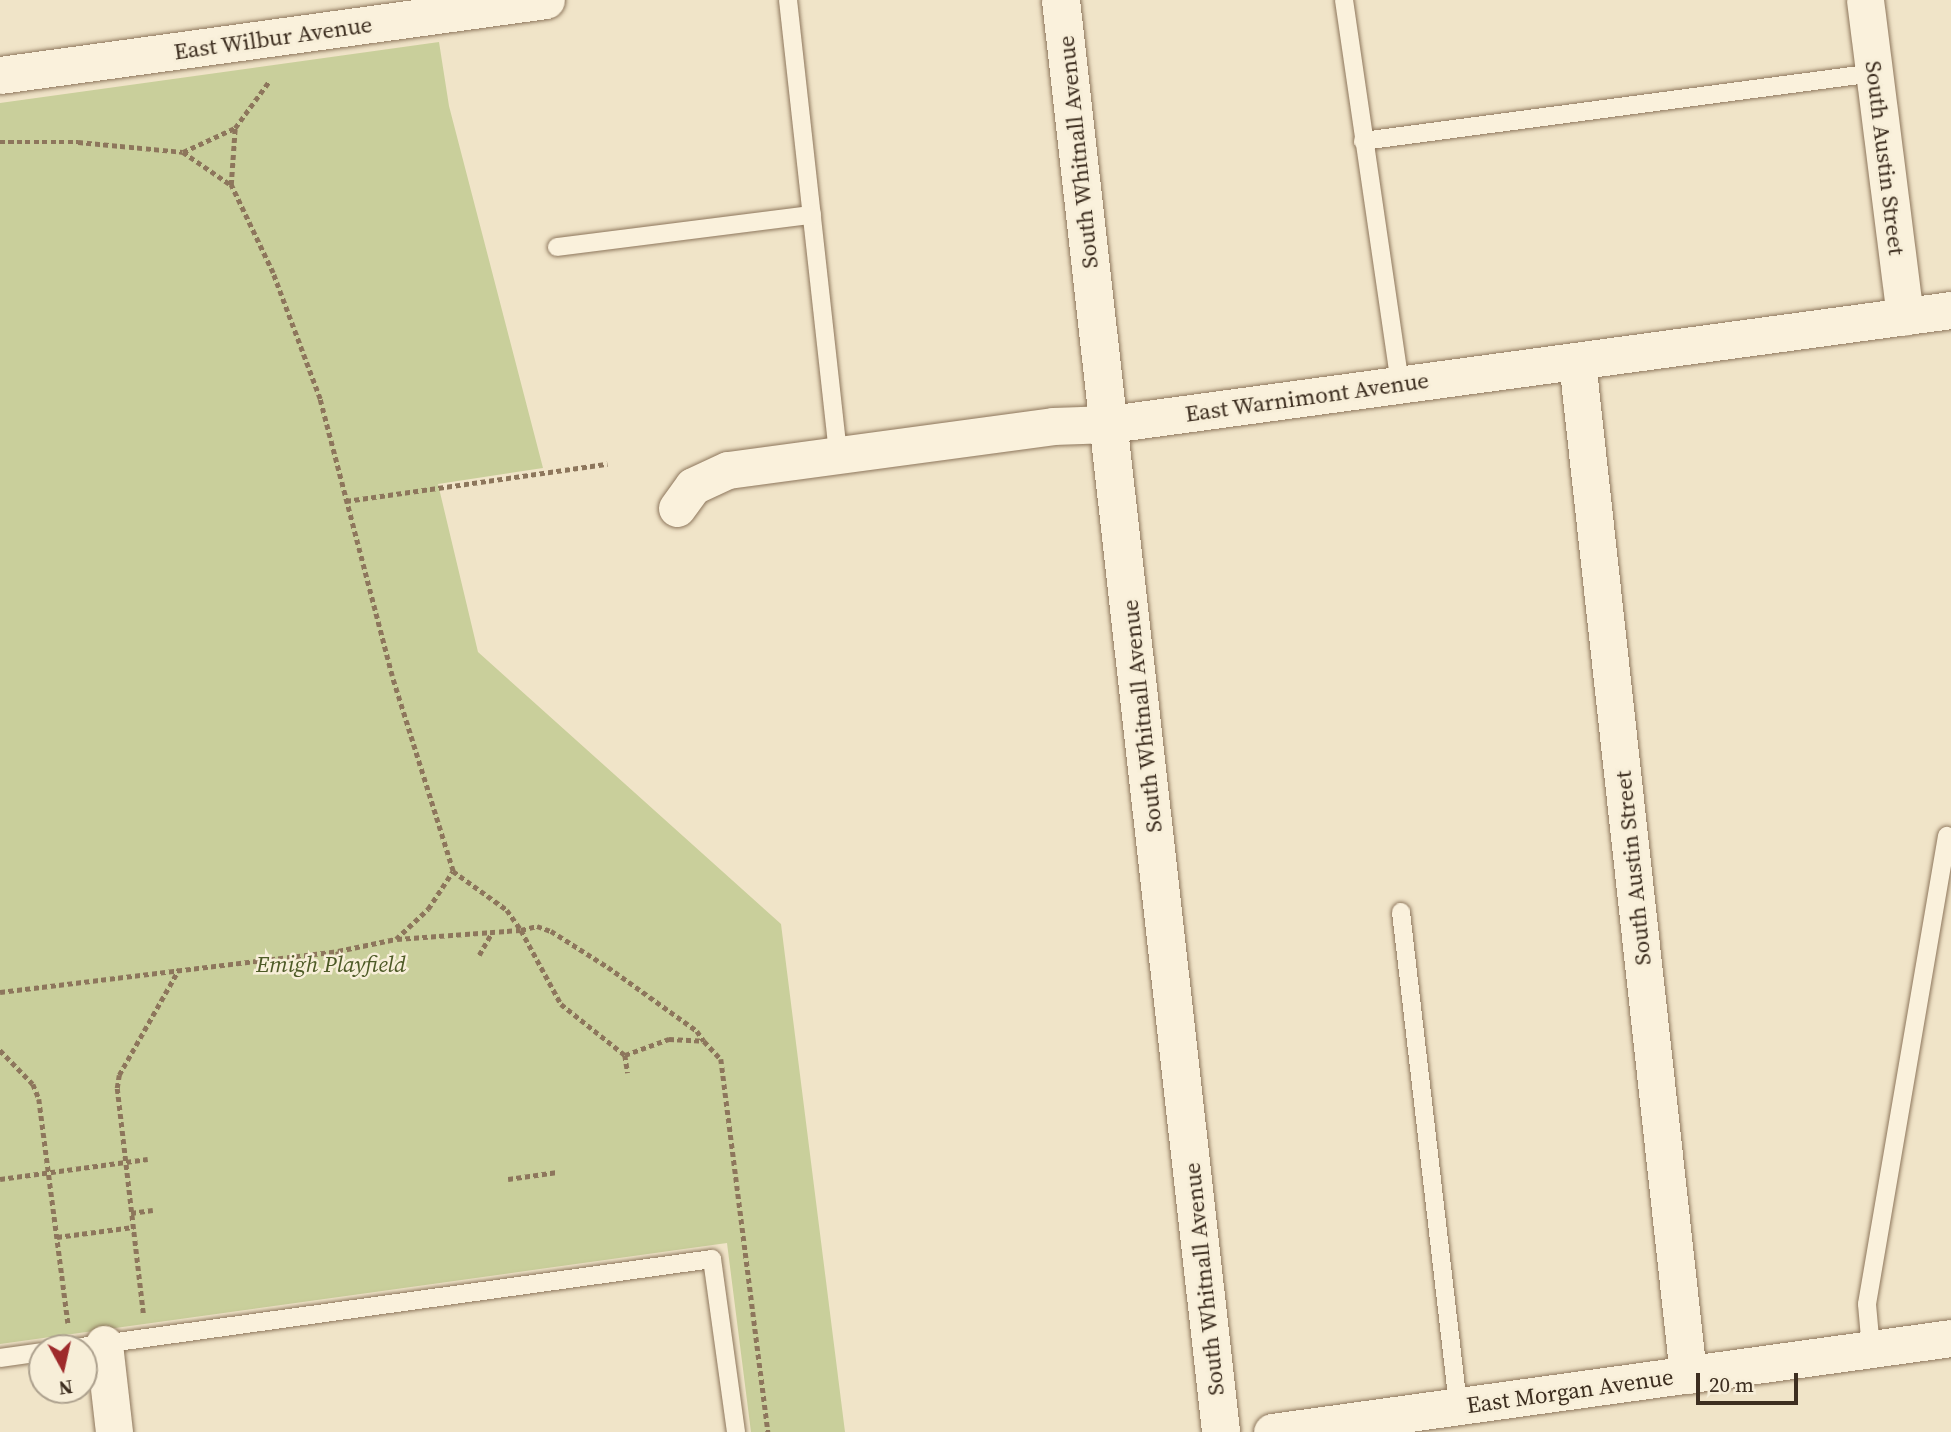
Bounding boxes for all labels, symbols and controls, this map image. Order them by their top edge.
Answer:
street label: East Wilbur Avenue [172,10,374,66]
street label: South Whitnall Avenue [1052,34,1104,270]
street label: South Austin Street [1859,59,1911,257]
street label: East Warnimont Avenue [1183,366,1431,428]
street label: South Whitnall Avenue [1116,598,1168,834]
street label: South Austin Street [1609,769,1657,967]
park label: Emigh Playfield [256,950,406,978]
street label: South Whitnall Avenue [1178,1161,1230,1397]
north arrow [28,1334,98,1404]
scale bar [1699,1358,1800,1402]
street label: East Morgan Avenue [1465,1363,1675,1419]
text: 20 m [1709,1370,1754,1399]
text: N [57,1374,74,1402]

